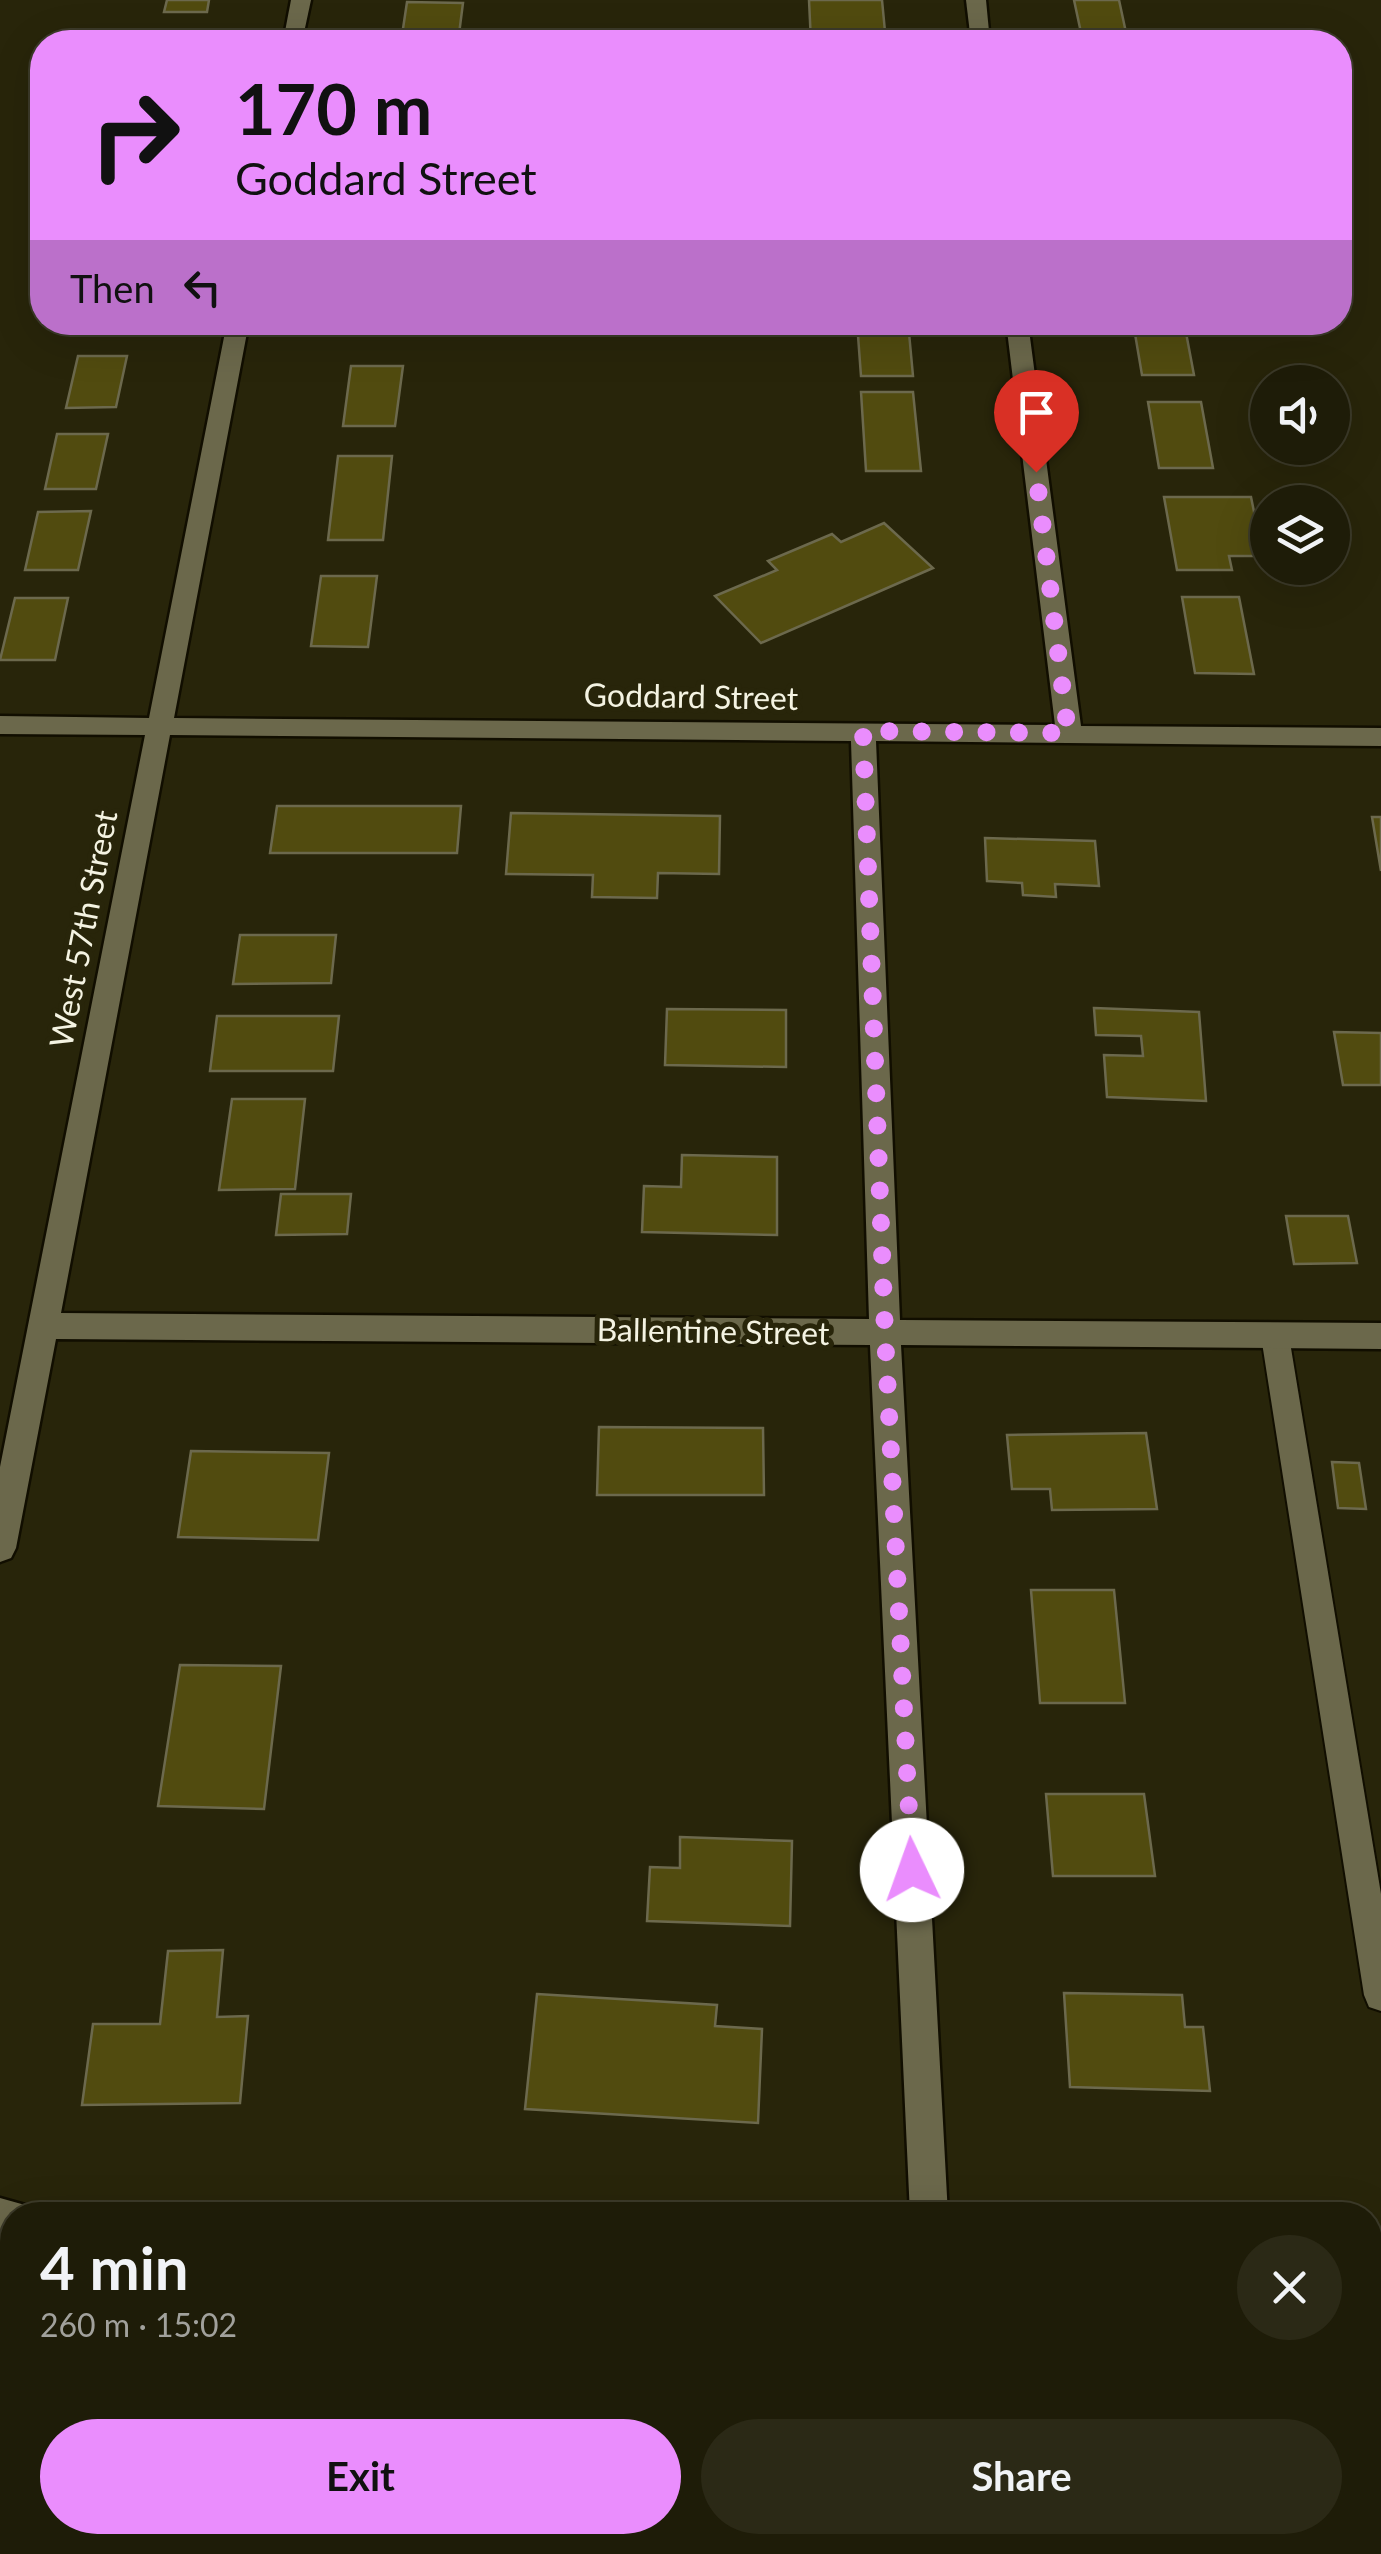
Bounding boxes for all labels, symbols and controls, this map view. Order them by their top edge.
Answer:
text: 170 m [235,66,432,150]
icon: right [70,70,200,200]
text: Goddard Street [235,151,537,205]
icon: left [175,260,230,315]
text: Then [70,265,155,311]
map controls [1250,365,1350,585]
button: sound [1250,365,1350,465]
pin [994,370,1079,473]
icon: arrive [1009,385,1064,440]
button: layers [1250,485,1350,585]
street label: Goddard Street [583,674,799,717]
street label: West 57th Street [40,806,125,1051]
street label: Ballentine Street [596,1309,830,1352]
position arrow [860,1818,964,1922]
text: 4 min [40,2231,189,2303]
button: close [1237,2235,1342,2340]
text: 260 m · 15:02 [40,2305,237,2344]
button: Exit [40,2419,681,2534]
button: Share [701,2419,1342,2534]

